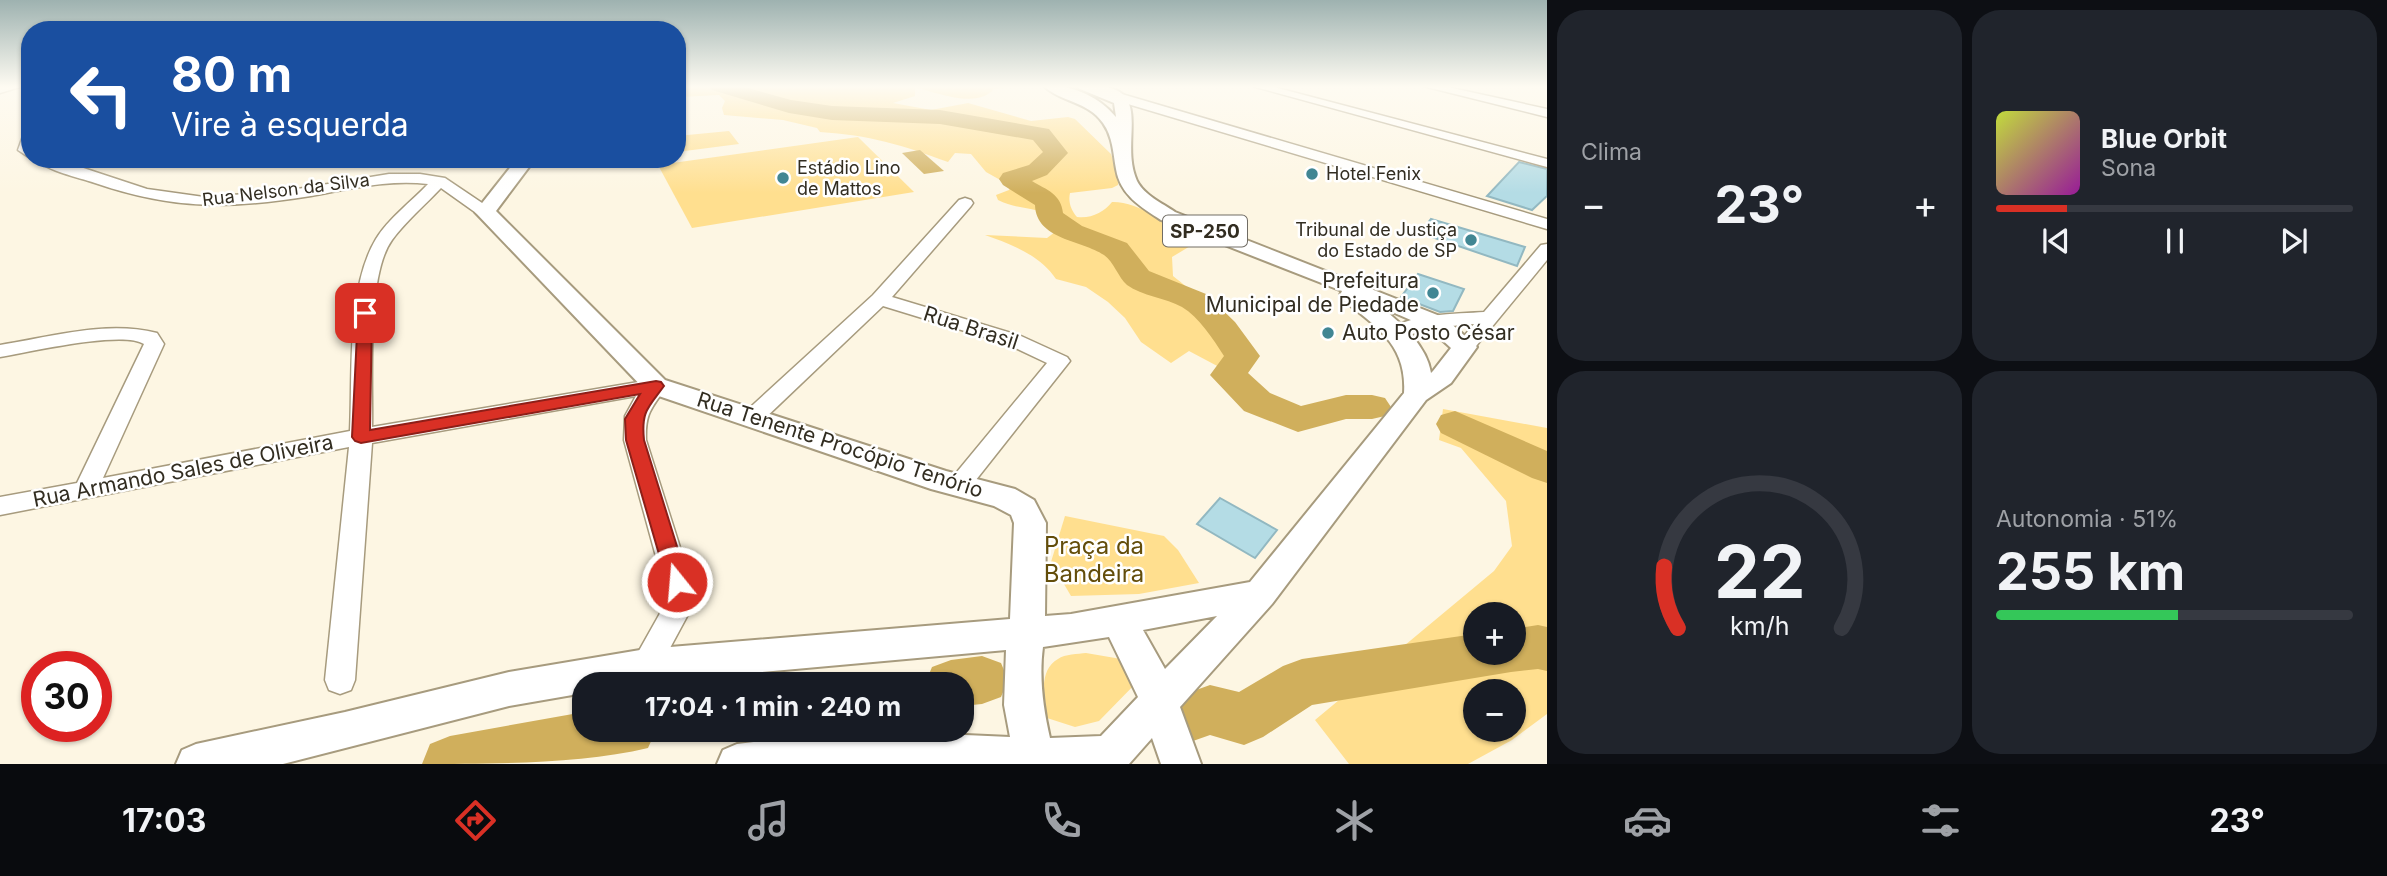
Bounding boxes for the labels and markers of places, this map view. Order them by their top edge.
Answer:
place label: Estádio Lino de Mattos [797,157,901,199]
place label: Hotel Fenix [1326,163,1421,184]
marker: Hotel Fenix [1304,166,1320,182]
marker: Estádio Lino de Mattos [775,170,791,186]
place label: Tribunal de Justiça do Estado de SP [1295,219,1457,261]
marker: Tribunal de Justiça do Estado de SP [1463,232,1479,248]
place label: Prefeitura Municipal de Piedade [1206,268,1419,317]
pin [335,283,395,343]
marker: Prefeitura Municipal de Piedade [1425,285,1441,301]
place label: Auto Posto César [1342,320,1515,345]
marker: Auto Posto César [1320,325,1336,341]

